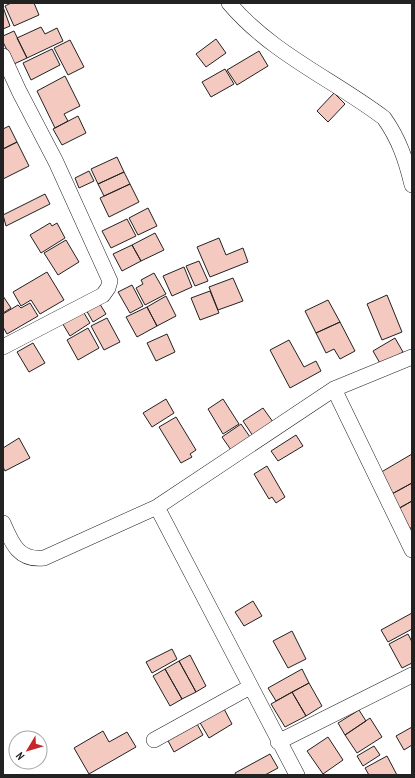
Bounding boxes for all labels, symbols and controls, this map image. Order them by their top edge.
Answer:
north arrow [8,730,48,770]
text: N [13,749,27,763]

